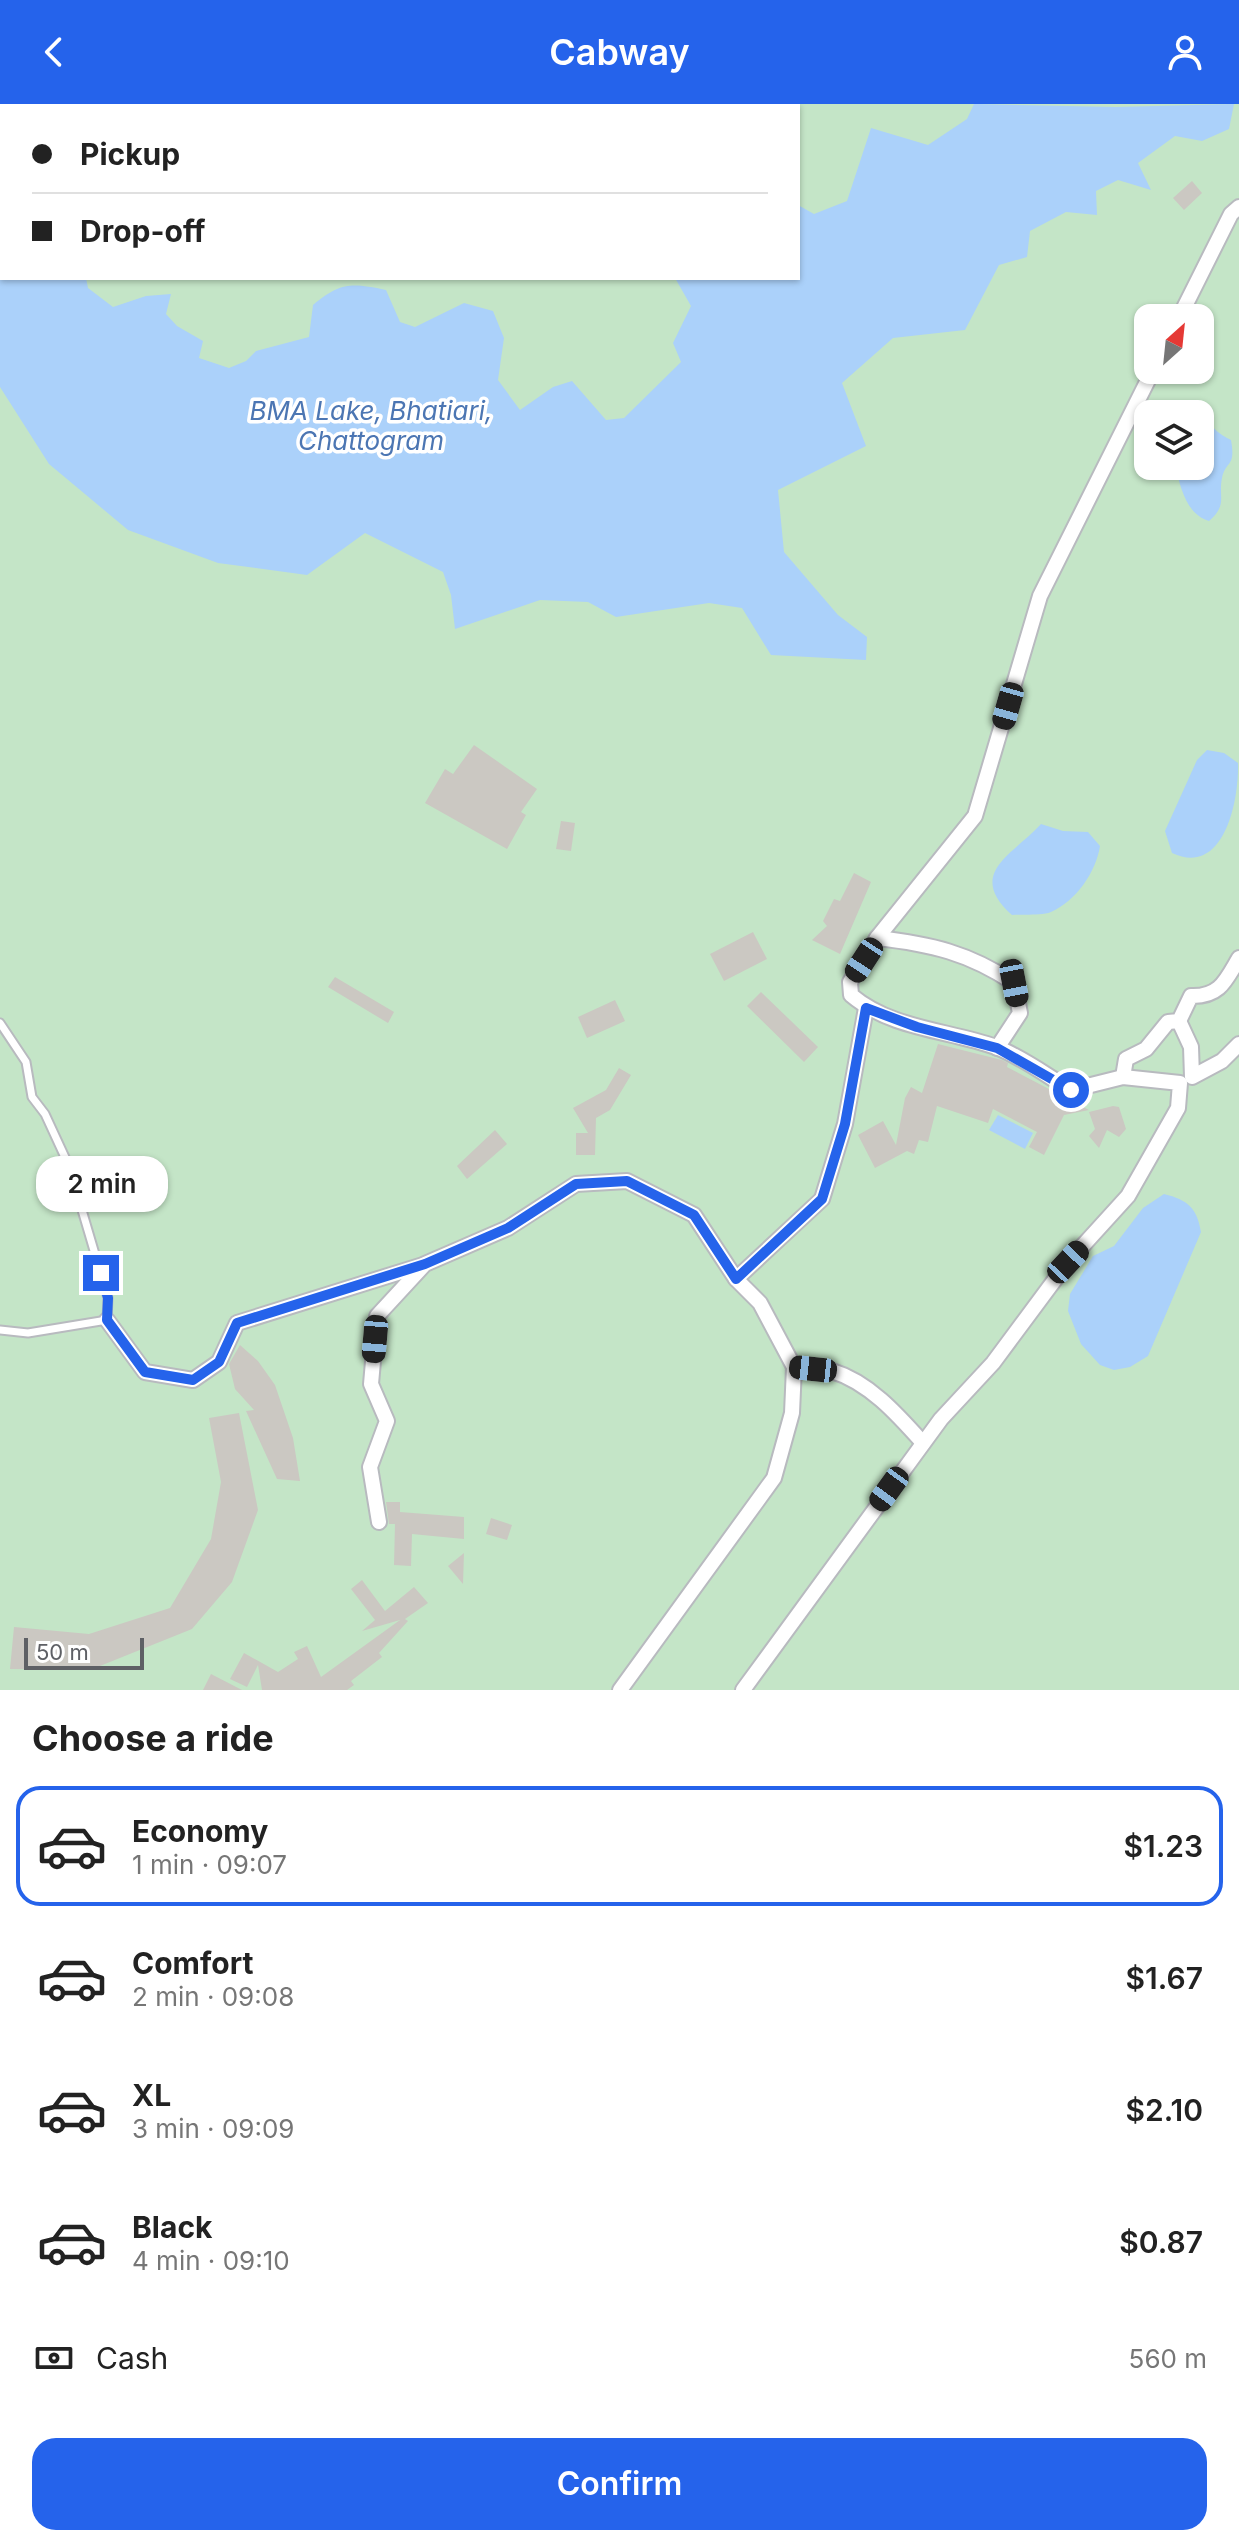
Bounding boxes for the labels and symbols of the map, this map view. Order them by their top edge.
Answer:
north arrow [1134,304,1214,384]
water label: BMA Lake, Bhatiari, Chattogram [249,395,493,456]
car [990,680,1026,732]
car [841,933,887,987]
car [998,957,1030,1009]
route start [1053,1072,1089,1108]
callout: 2 min [35,1157,167,1213]
car [1043,1236,1093,1288]
route end [83,1255,119,1291]
car [361,1314,389,1364]
car [788,1355,838,1383]
car [865,1463,913,1515]
scale bar [24,1634,144,1670]

